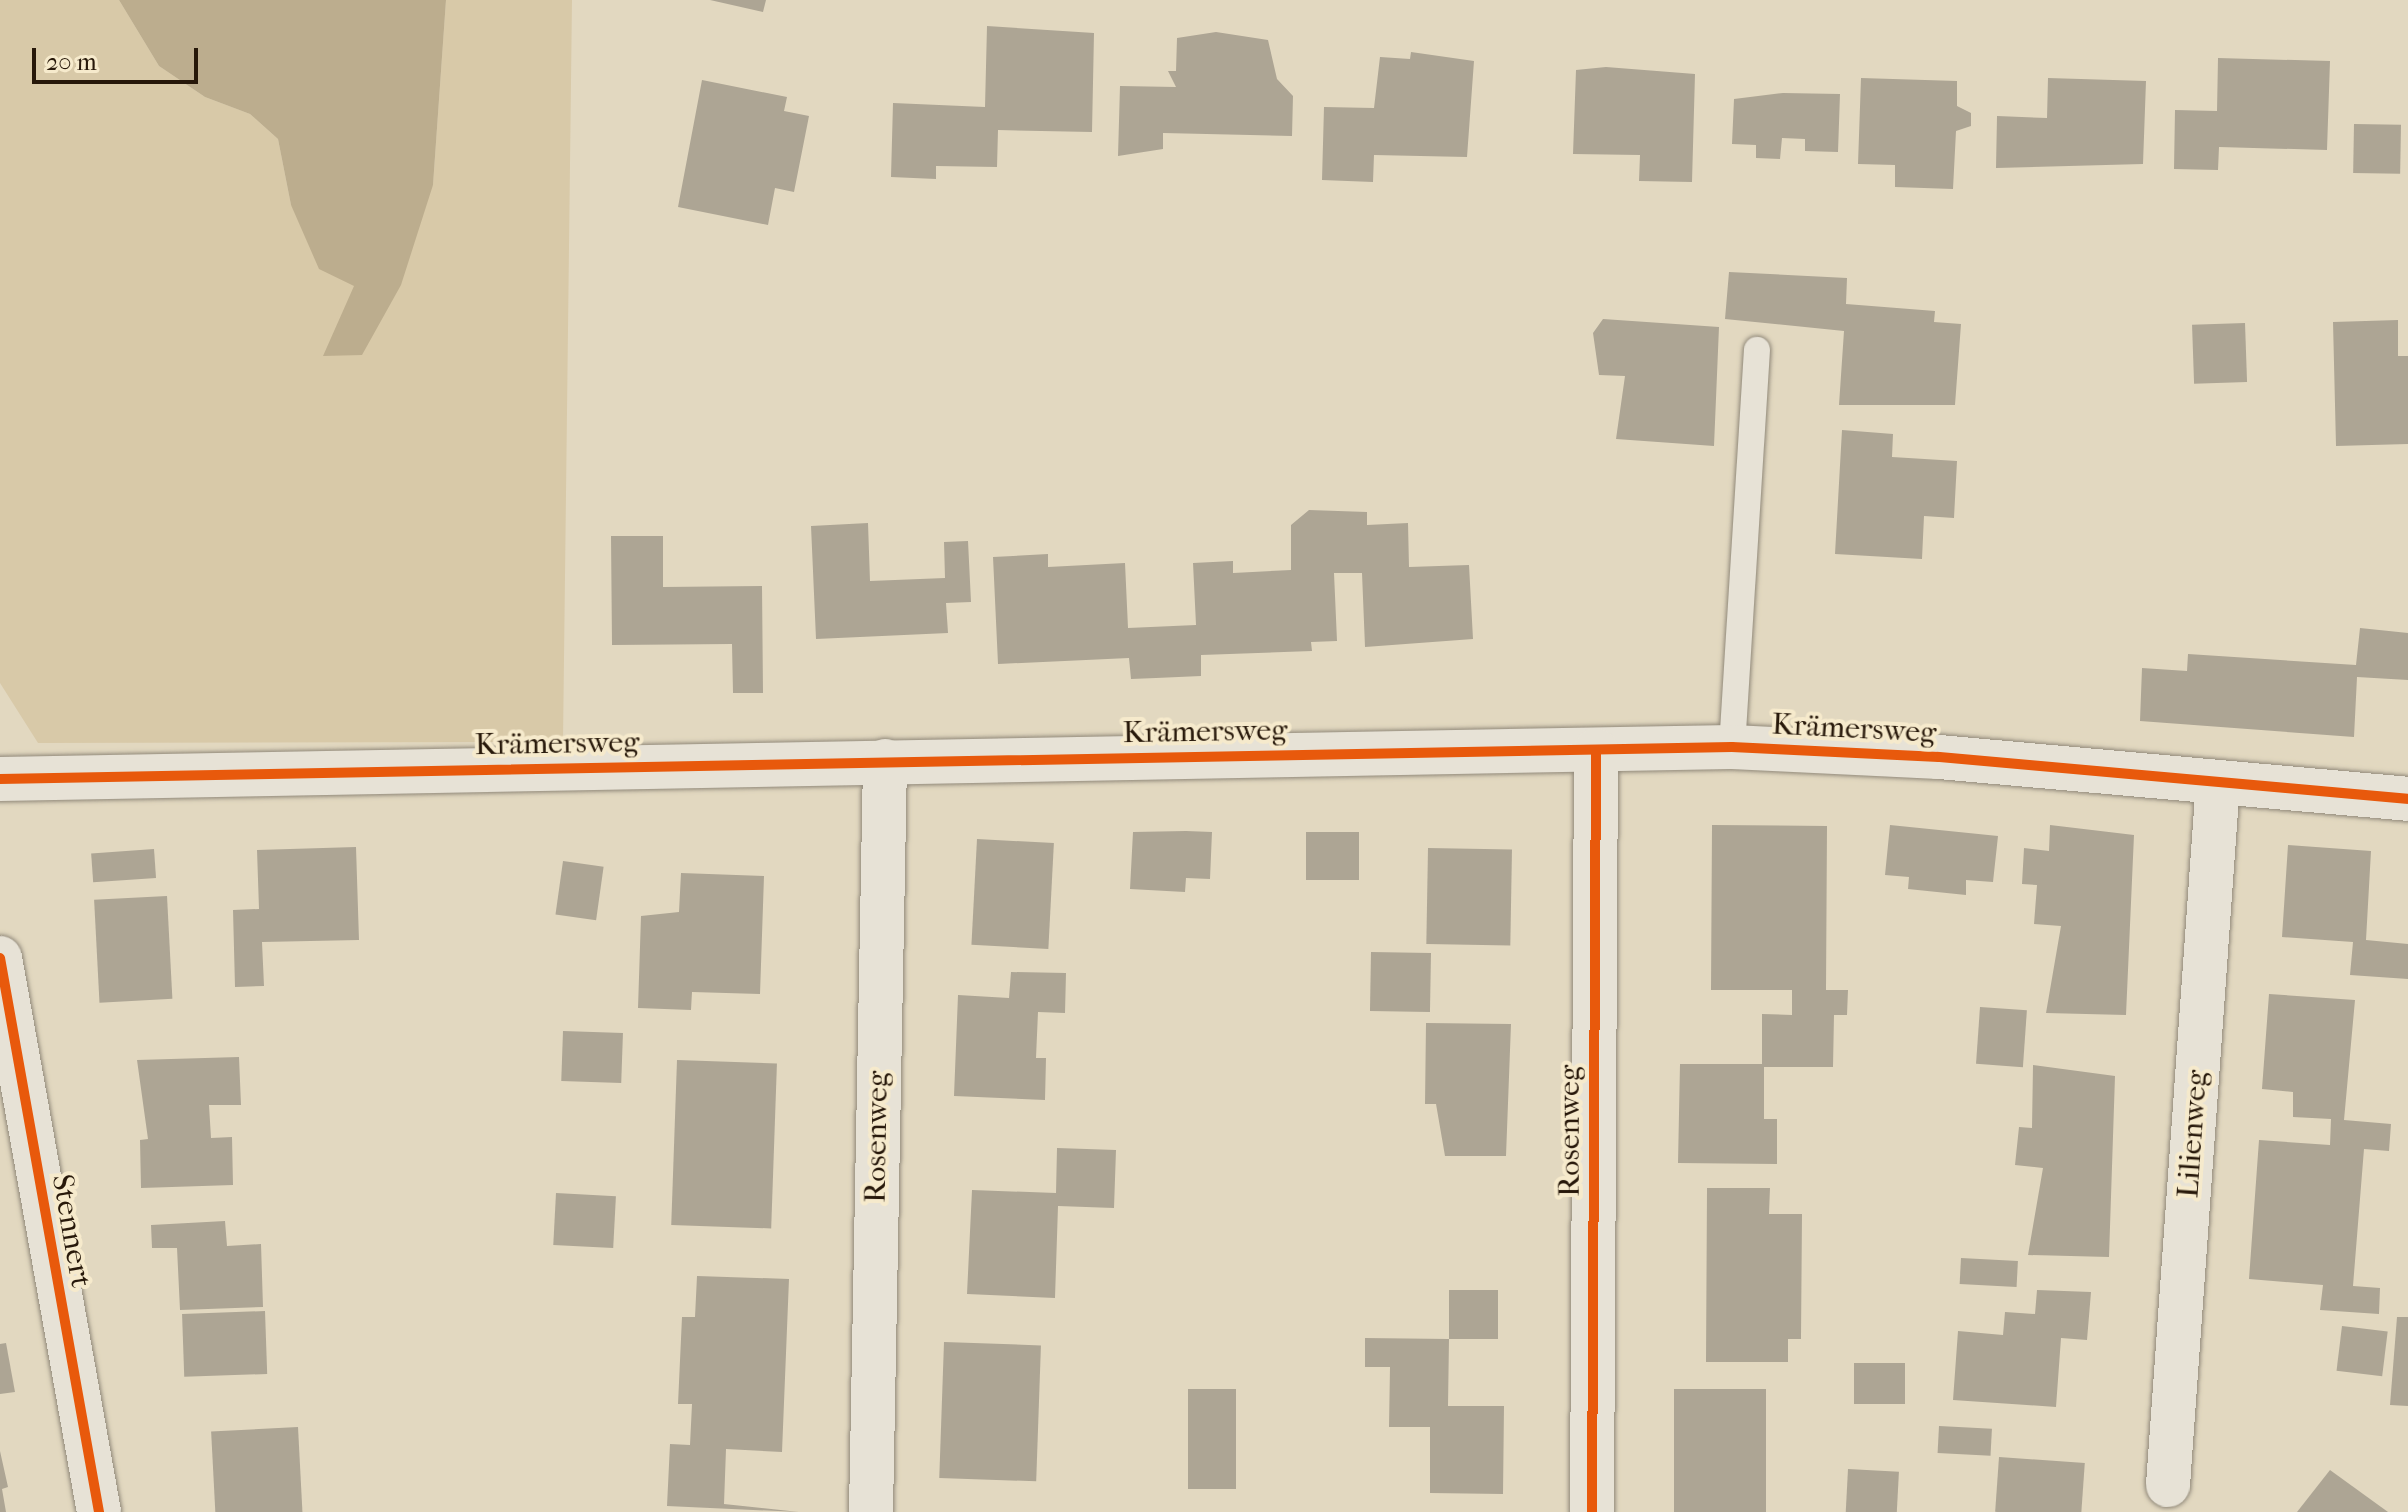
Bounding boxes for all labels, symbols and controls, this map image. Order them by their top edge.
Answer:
scale bar [36,32,202,82]
text: 20 m [46,48,97,76]
street label: Krämersweg [1771,707,1937,751]
street label: Krämersweg [1122,713,1288,751]
street label: Krämersweg [474,725,640,763]
street label: Rosenweg [1552,1065,1588,1197]
street label: Lilienweg [2171,1069,2215,1199]
street label: Rosenweg [858,1071,896,1203]
street label: Stennert [43,1172,99,1290]

